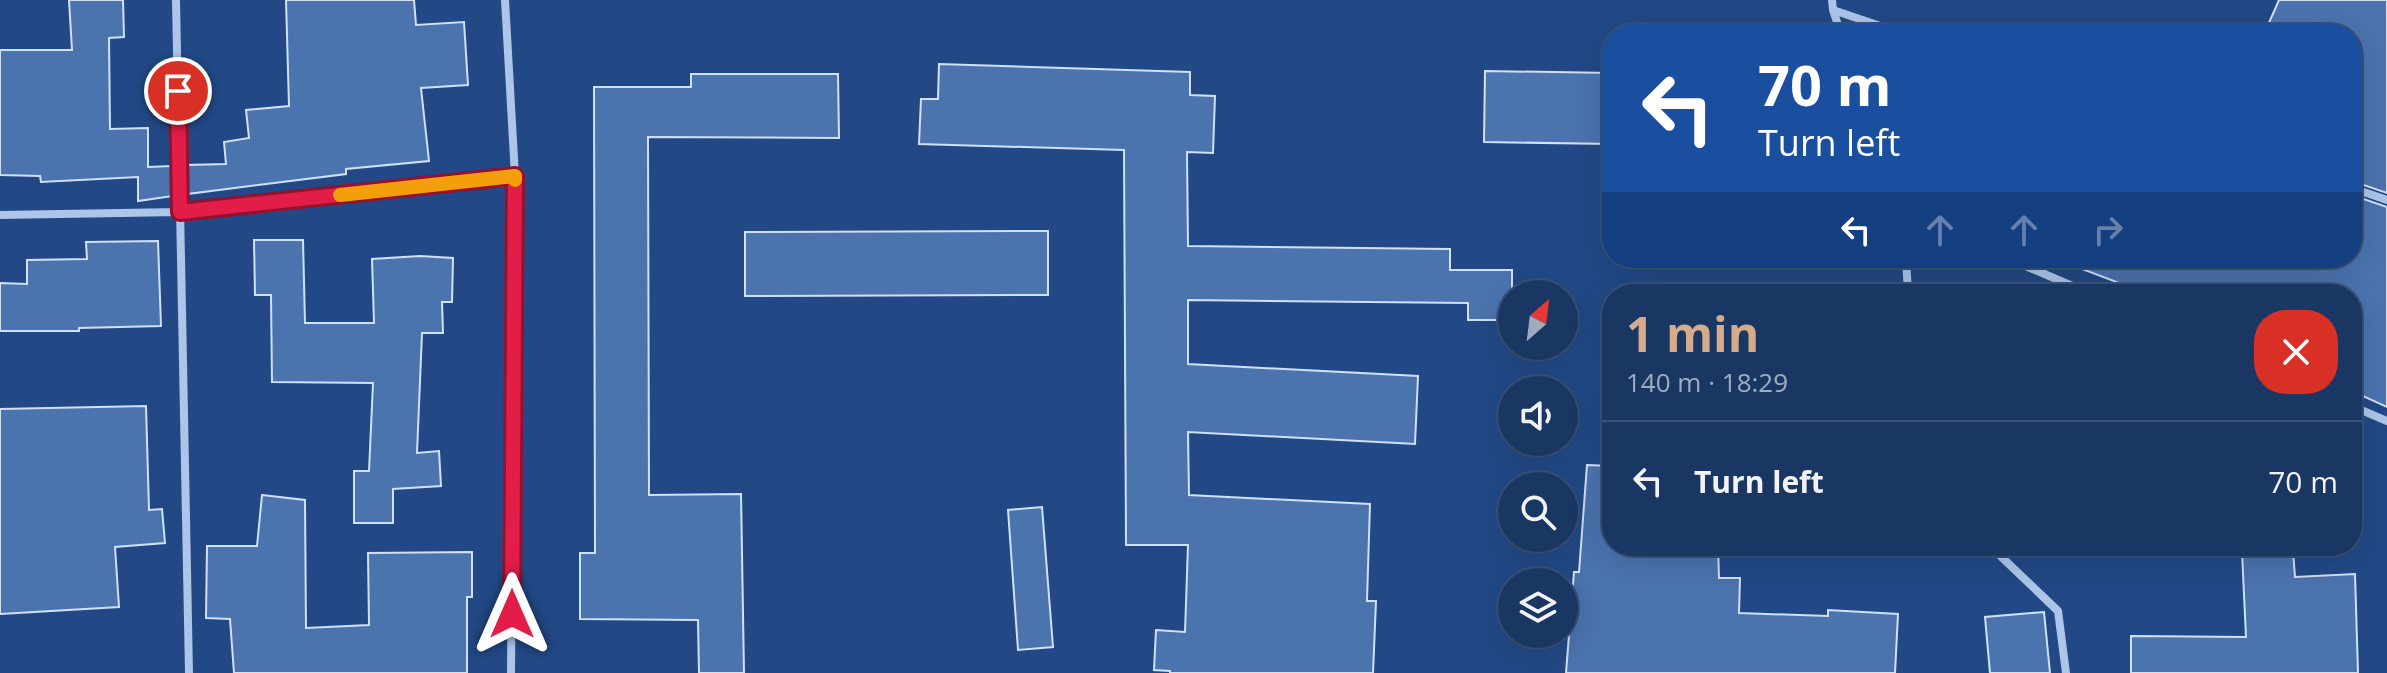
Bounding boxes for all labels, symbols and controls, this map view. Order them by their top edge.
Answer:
text: 70 m [1758,46,1892,122]
icon: left [1626,56,1730,160]
pin [144,57,212,125]
icon: arrive [156,69,200,113]
text: Turn left [1758,118,1900,167]
icon: left [1834,208,1878,252]
icon: ahead [1918,208,1962,252]
icon: ahead [2002,208,2046,252]
icon: right [2086,208,2130,252]
north arrow [1498,280,1578,360]
map controls [1498,280,1578,648]
text: 1 min [1626,301,1759,366]
button: close [2254,310,2338,394]
text: 140 m · 18:29 [1626,364,1788,400]
button: sound [1498,376,1578,456]
icon: left [1626,459,1670,503]
text: Turn left [1694,461,1824,502]
text: 70 m [2268,461,2338,502]
button: search [1498,472,1578,552]
button: layers [1498,568,1578,648]
position arrow [470,572,554,656]

